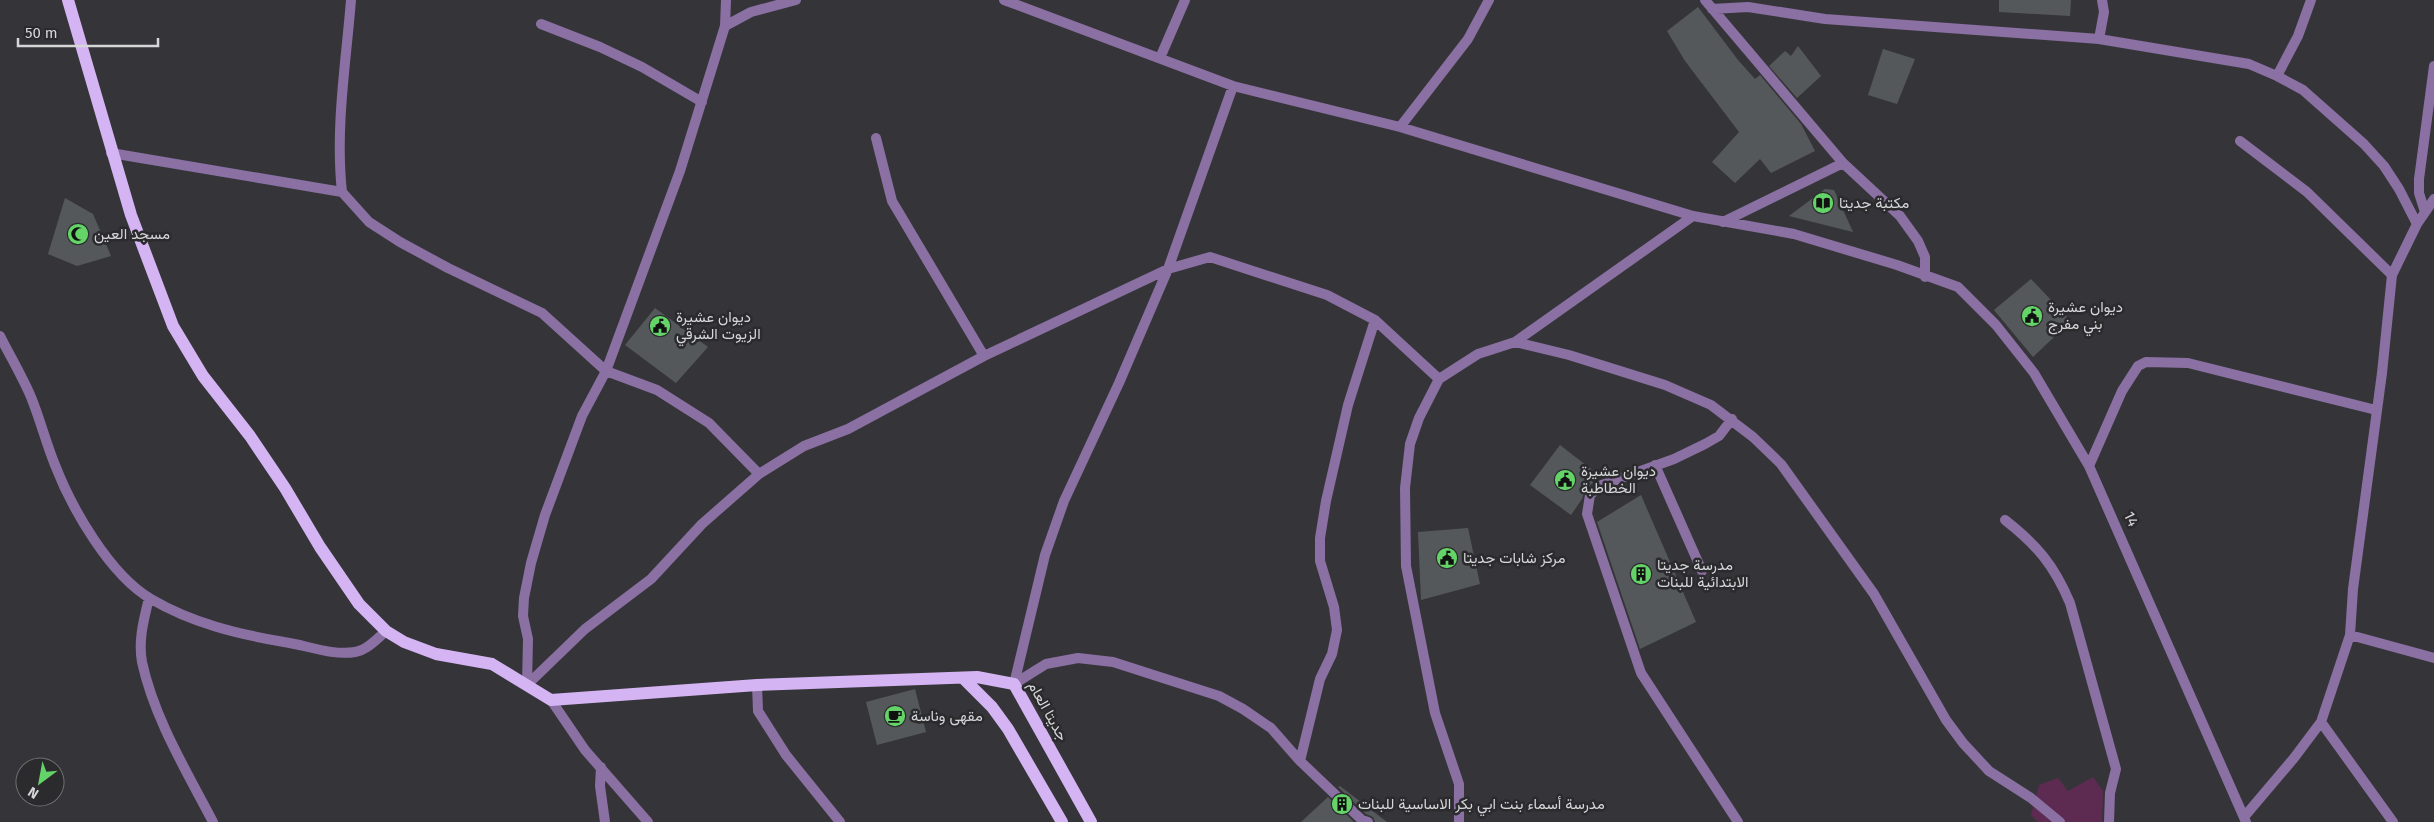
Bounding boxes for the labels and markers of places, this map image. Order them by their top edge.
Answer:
library icon: مكتبة جديتا [1811,191,1835,215]
place label: مكتبة جديتا [1839,194,1909,212]
mosque icon: مسجد العين [66,222,90,246]
place label: مسجد العين [94,225,170,244]
place label: ديوان عشيرة بني مفرج [2048,298,2123,337]
public building icon: ديوان عشيرة بني مفرج [2020,304,2044,328]
place label: ديوان عشيرة الزيوت الشرقي [676,308,761,347]
public building icon: ديوان عشيرة الزيوت الشرقي [648,314,672,338]
place label: ديوان عشيرة الخطاطبة [1581,462,1656,497]
public building icon: ديوان عشيرة الخطاطبة [1553,468,1577,492]
public building icon: مركز شابات جديتا [1435,546,1459,570]
place label: مركز شابات جديتا [1463,549,1565,567]
place label: مدرسة جديتا الابتدائية للبنات [1657,556,1748,591]
building icon: مدرسة جديتا الابتدائية للبنات [1629,562,1653,586]
cafe icon: مقهى وناسة [883,704,907,728]
place label: مقهى وناسة [911,707,983,726]
building icon: مدرسة أسماء بنت ابي بكر الاساسية للبنات [1330,792,1354,816]
place label: مدرسة أسماء بنت ابي بكر الاساسية للبنات [1358,795,1605,817]

